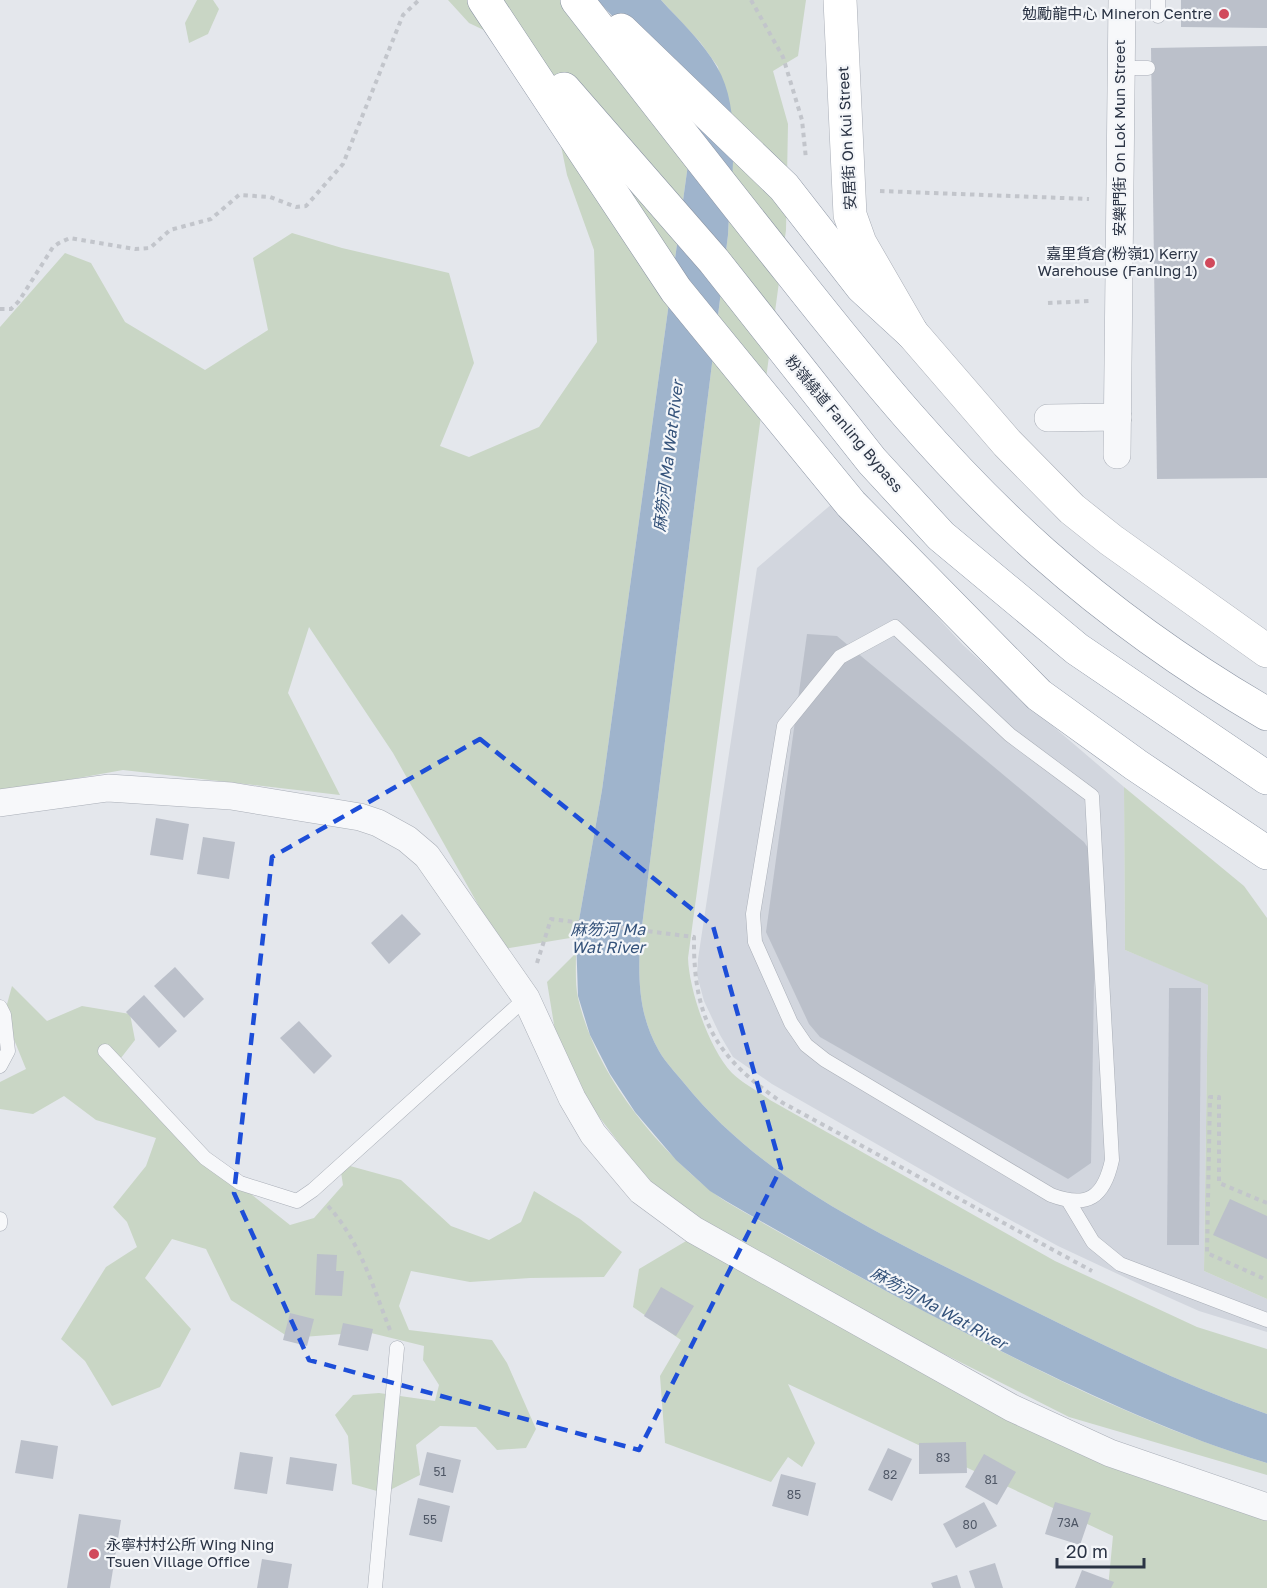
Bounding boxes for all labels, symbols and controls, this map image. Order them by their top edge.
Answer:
place label: 勉勵龍中心 Mineron Centre [1022,4,1212,22]
marker: 勉勵龍中心 Mineron Centre [1217,7,1231,21]
street label: 安樂門街 On Lok Mun Street [1110,40,1128,236]
street label: 安居街 On Kui Street [833,66,859,210]
place label: 嘉里貨倉(粉嶺1) Kerry Warehouse (Fanling 1) [1038,244,1199,279]
marker: 嘉里貨倉(粉嶺1) Kerry Warehouse (Fanling 1) [1203,256,1217,270]
street label: 粉嶺繞道 Fanling Bypass [782,351,907,495]
water label: 麻笏河 Ma Wat River [649,377,688,533]
water label: 麻笏河 Ma Wat River [571,919,647,957]
water label: 麻笏河 Ma Wat River [868,1262,1013,1355]
house number: 83 [936,1450,950,1465]
house number: 51 [434,1464,447,1479]
house number: 82 [883,1467,897,1482]
house number: 81 [984,1472,998,1487]
house number: 85 [787,1487,801,1502]
house number: 55 [423,1512,437,1527]
house number: 73A [1057,1515,1079,1530]
house number: 80 [963,1517,977,1532]
scale bar [1057,1531,1144,1569]
place label: 永寧村村公所 Wing Ning Tsuen Village Office [106,1535,274,1570]
text: 20 m [1066,1540,1108,1562]
marker: 永寧村村公所 Wing Ning Tsuen Village Office [87,1547,101,1561]

